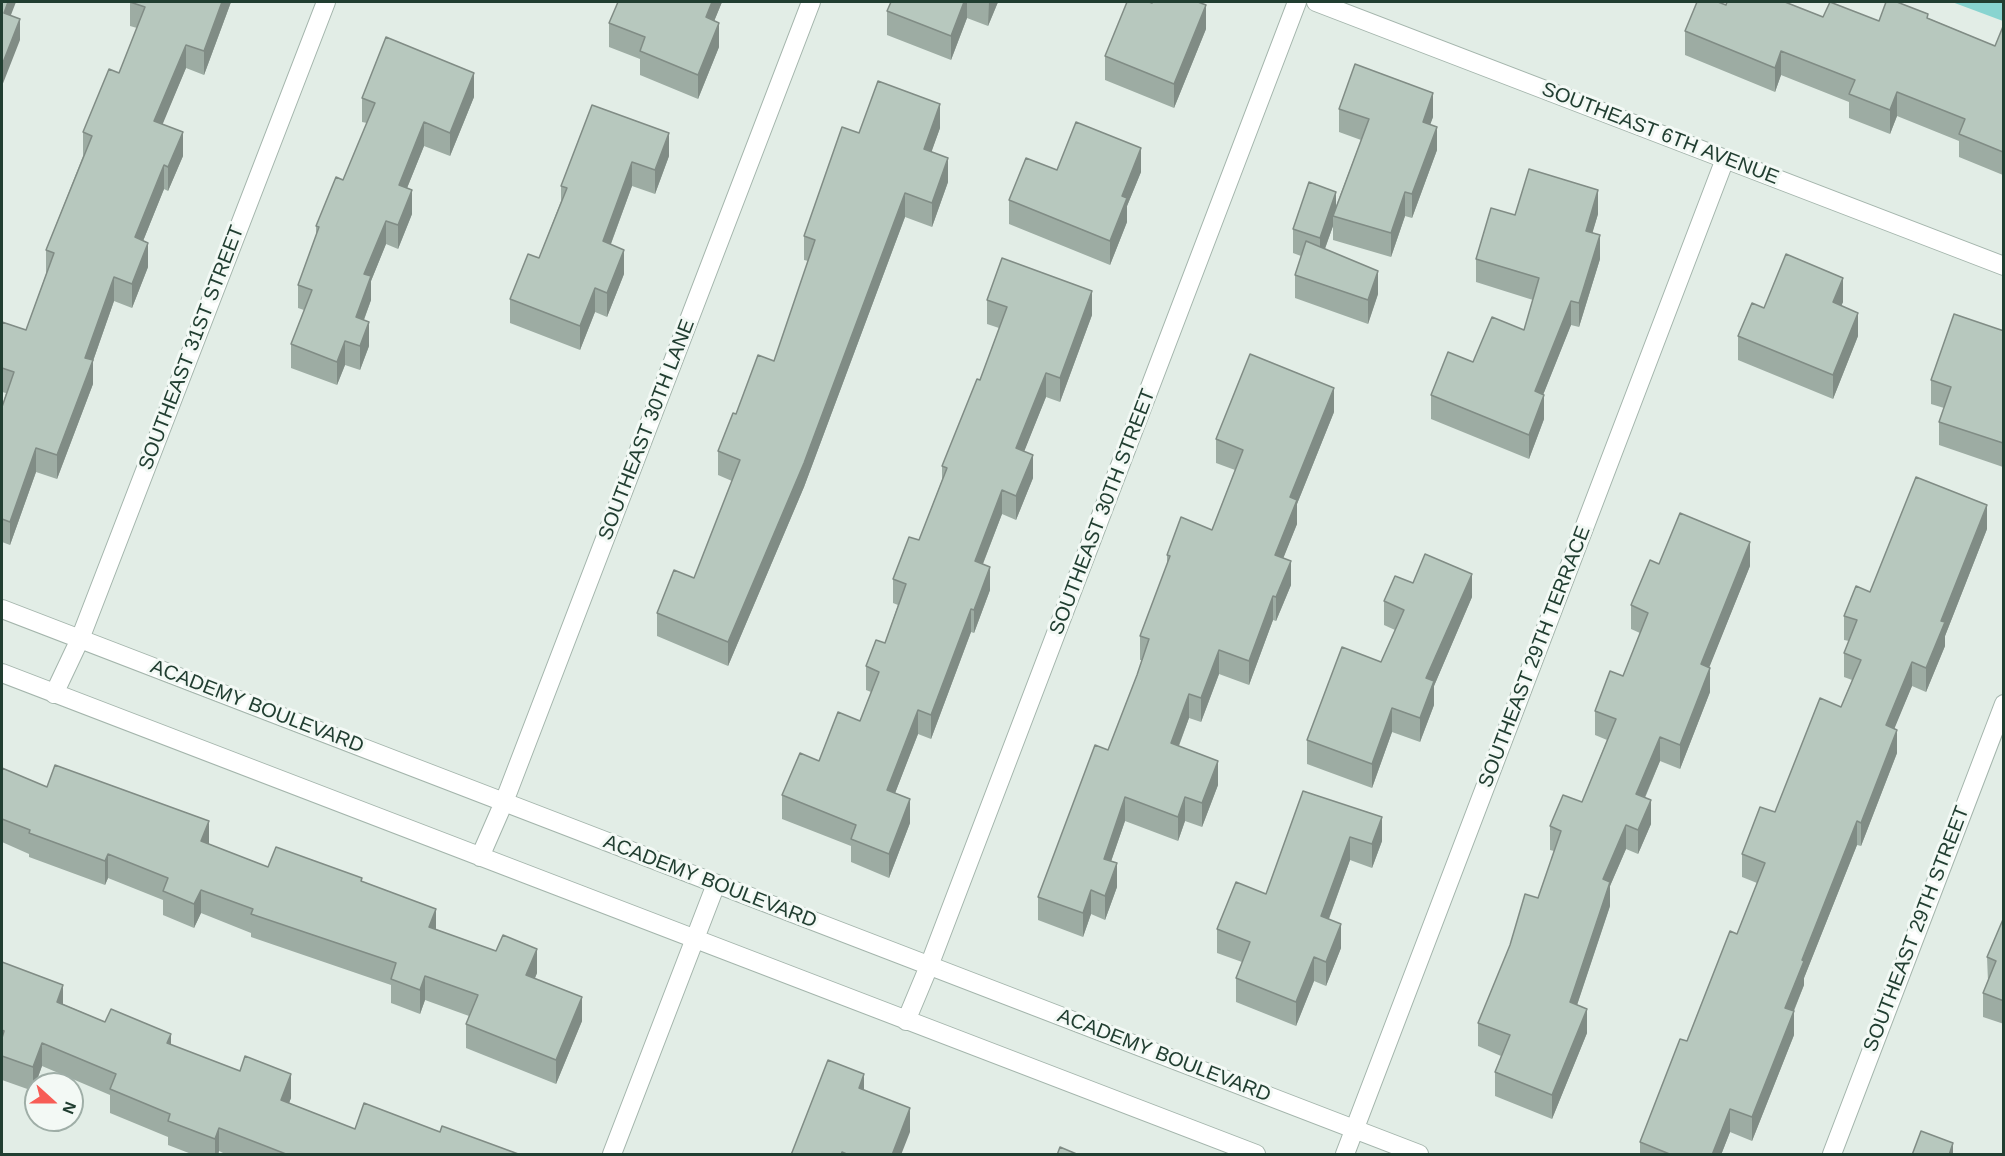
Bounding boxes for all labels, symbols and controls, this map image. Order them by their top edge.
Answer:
street label: SOUTHEAST 6TH AVENUE [1538,78,1782,190]
street label: SOUTHEAST 31ST STREET [134,222,250,474]
street label: SOUTHEAST 30TH LANE [594,316,700,544]
street label: SOUTHEAST 30TH STREET [1045,386,1161,638]
street label: SOUTHEAST 29TH TERRACE [1474,523,1596,791]
street label: ACADEMY BOULEVARD [147,655,367,759]
street label: SOUTHEAST 29TH STREET [1859,803,1975,1055]
street label: ACADEMY BOULEVARD [600,830,820,934]
street label: ACADEMY BOULEVARD [1054,1004,1274,1108]
north arrow [24,1072,84,1132]
text: N [59,1099,79,1116]

